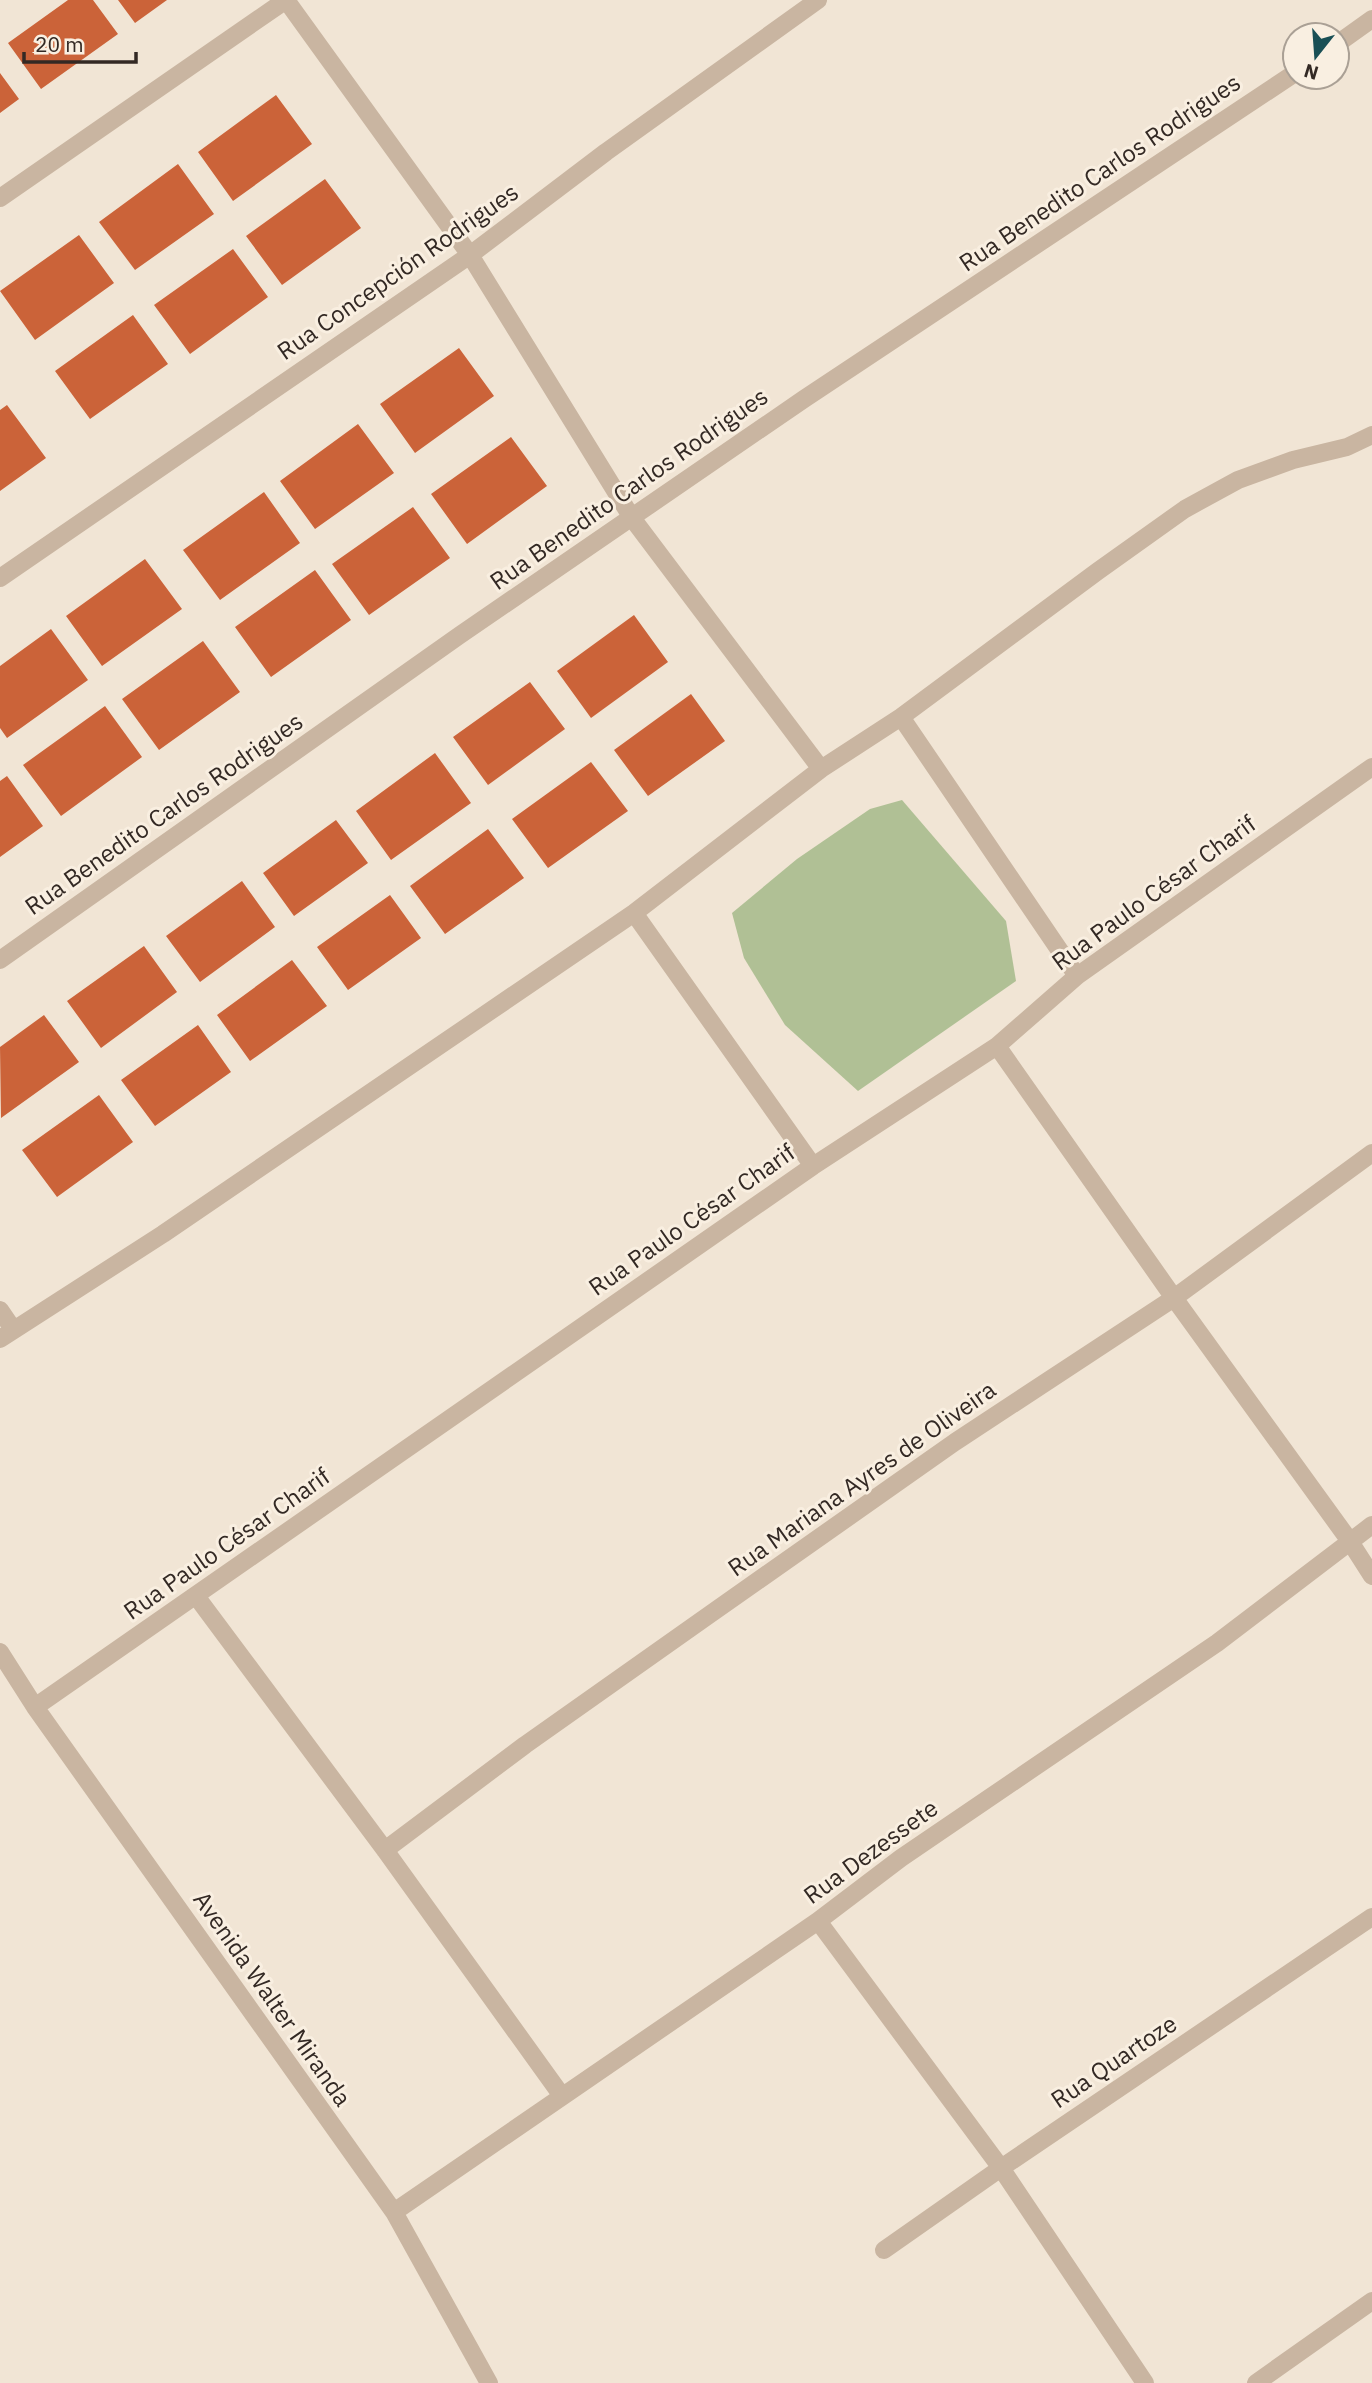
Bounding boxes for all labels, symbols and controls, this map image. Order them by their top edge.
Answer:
scale bar [24,21,136,65]
north arrow [1281,21,1351,91]
text: 20 m [35,30,84,58]
text: N [1301,59,1321,86]
street label: Rua Benedito Carlos Rodrigues [953,66,1246,278]
street label: Rua Concepción Rodrigues [270,176,524,367]
street label: Rua Benedito Carlos Rodrigues [483,380,774,597]
street label: Rua Benedito Carlos Rodrigues [18,705,309,922]
street label: Rua Paulo César Charif [1045,807,1262,977]
street label: Rua Paulo César Charif [582,1136,801,1303]
street label: Rua Mariana Ayres de Oliveira [721,1373,1002,1583]
street label: Rua Paulo César Charif [117,1460,336,1627]
street label: Rua Dezessete [797,1792,944,1911]
street label: Avenida Walter Miranda [186,1885,359,2112]
street label: Rua Quartoze [1044,2007,1183,2115]

